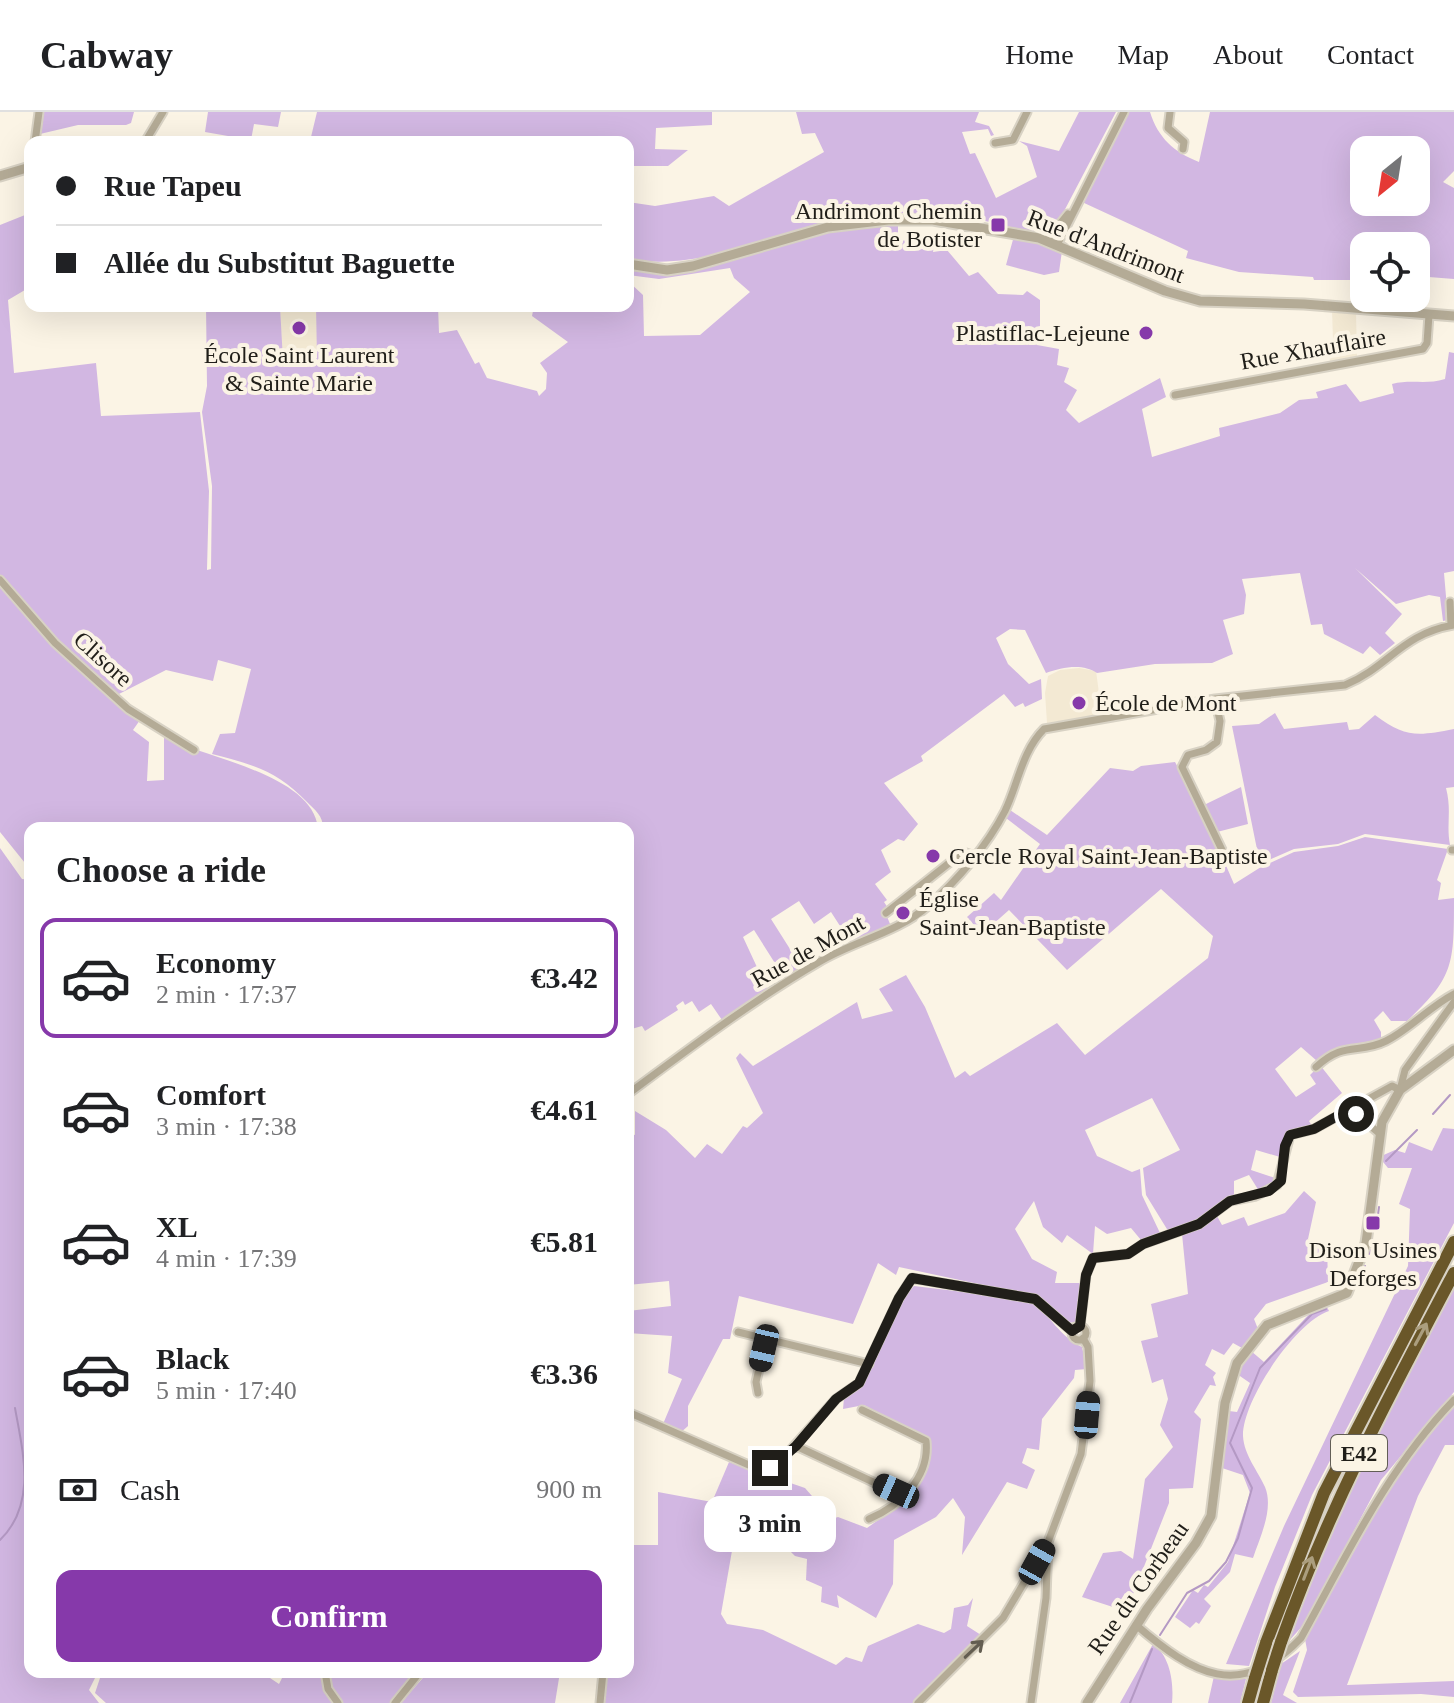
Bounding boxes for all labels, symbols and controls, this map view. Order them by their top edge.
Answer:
text: Cabway [40,34,173,76]
text: Home [1005,39,1074,70]
text: Map [1118,39,1169,70]
text: About [1213,39,1283,70]
text: Contact [1327,39,1414,70]
north arrow [1350,136,1430,216]
map controls [1350,136,1430,312]
text: Rue Tapeu [104,169,242,202]
place label: Andrimont Chemin de Botister [795,198,982,252]
street label: Rue d'Andrimont [1024,204,1189,288]
marker: Andrimont Chemin de Botister [989,216,1007,234]
button: locate [1350,232,1430,312]
text: Allée du Substitut Baguette [104,246,455,279]
marker: École Saint Laurent & Sainte Marie [290,319,308,337]
place label: Plastiflac-Lejeune [955,320,1130,346]
street label: Rue Xhauflaire [1238,323,1388,375]
marker: Plastiflac-Lejeune [1137,324,1155,342]
place label: École Saint Laurent & Sainte Marie [204,342,395,396]
street label: Clisore [69,626,137,692]
place label: École de Mont [1095,690,1237,716]
marker: École de Mont [1070,694,1088,712]
place label: Cercle Royal Saint-Jean-Baptiste [949,843,1268,869]
marker: Cercle Royal Saint-Jean-Baptiste [924,847,942,865]
text: Choose a ride [56,850,266,890]
place label: Église Saint-Jean-Baptiste [919,886,1106,940]
marker: Église Saint-Jean-Baptiste [894,904,912,922]
street label: Rue de Mont [747,909,869,993]
icon: car [60,942,132,1014]
text: Economy [156,946,276,979]
text: €3.42 [531,961,598,994]
text: 2 min · 17:37 [156,980,297,1009]
icon: car [60,1074,132,1146]
text: Comfort [156,1078,266,1111]
text: €4.61 [531,1093,598,1126]
route start [1338,1096,1374,1132]
text: 3 min · 17:38 [156,1112,297,1141]
icon: car [60,1206,132,1278]
text: XL [156,1210,198,1243]
marker: Dison Usines Deforges [1364,1214,1382,1232]
text: €5.81 [531,1225,598,1258]
place label: Dison Usines Deforges [1309,1237,1437,1291]
text: 4 min · 17:39 [156,1244,297,1273]
car [747,1322,781,1374]
one-way arrow [1414,1323,1430,1347]
icon: car [60,1338,132,1410]
text: Black [156,1342,229,1375]
text: €3.36 [531,1357,598,1390]
text: 5 min · 17:40 [156,1376,297,1405]
car [1073,1390,1101,1440]
road number: E42 [1331,1435,1387,1471]
route end [752,1450,788,1486]
icon: cash [56,1468,100,1512]
car [869,1470,923,1512]
text: Cash [120,1473,180,1506]
text: 900 m [536,1475,602,1504]
callout: 3 min [704,1496,836,1552]
text: 3 min [739,1509,801,1538]
street label: Rue du Corbeau [1083,1517,1193,1659]
car [1015,1535,1059,1589]
one-way arrow [1302,1556,1316,1581]
button: Confirm [56,1570,602,1662]
one-way arrow [964,1639,984,1658]

